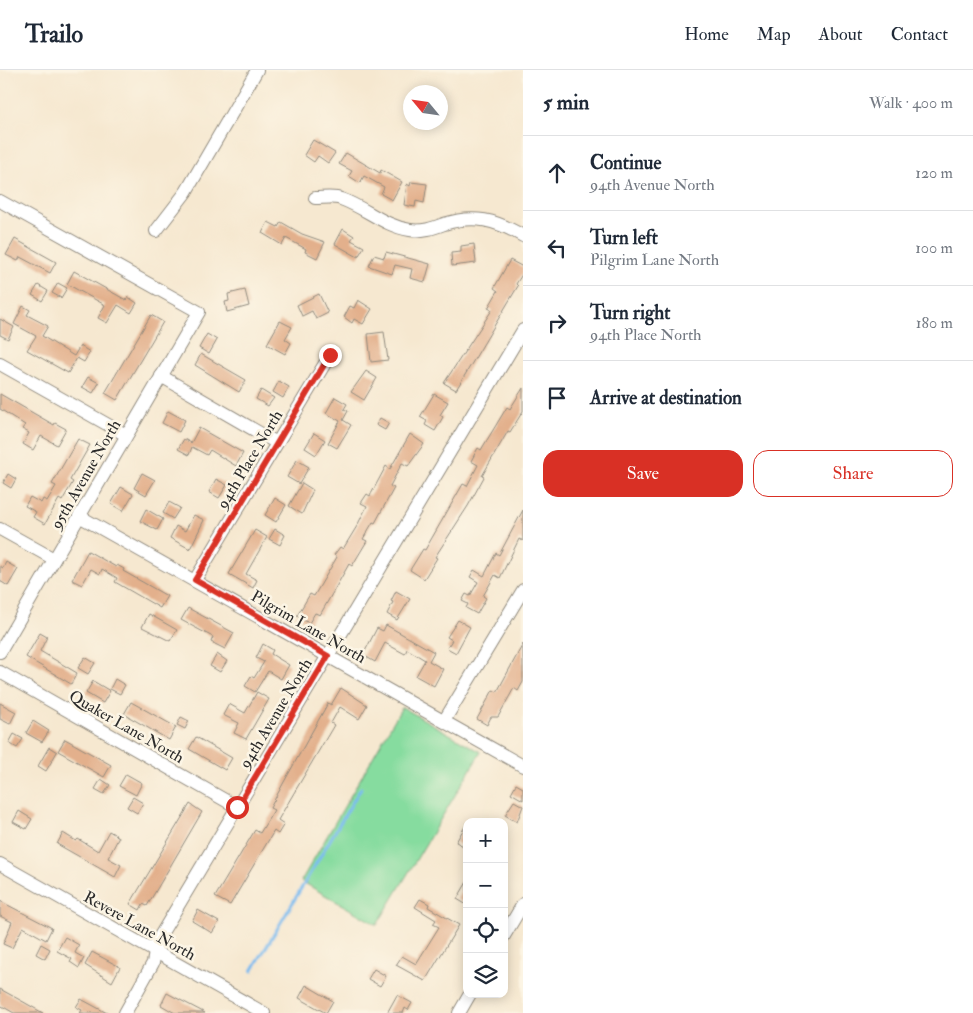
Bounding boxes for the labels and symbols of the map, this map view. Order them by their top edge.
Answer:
north arrow [403,85,448,130]
route end [319,344,342,367]
street label: 94th Place North [212,406,287,513]
street label: 95th Avenue North [46,416,126,534]
street label: Pilgrim Lane North [248,586,370,668]
street label: 94th Avenue North [235,654,317,773]
street label: Quaker Lane North [65,686,188,768]
route start [226,796,249,819]
street label: Revere Lane North [80,887,200,965]

